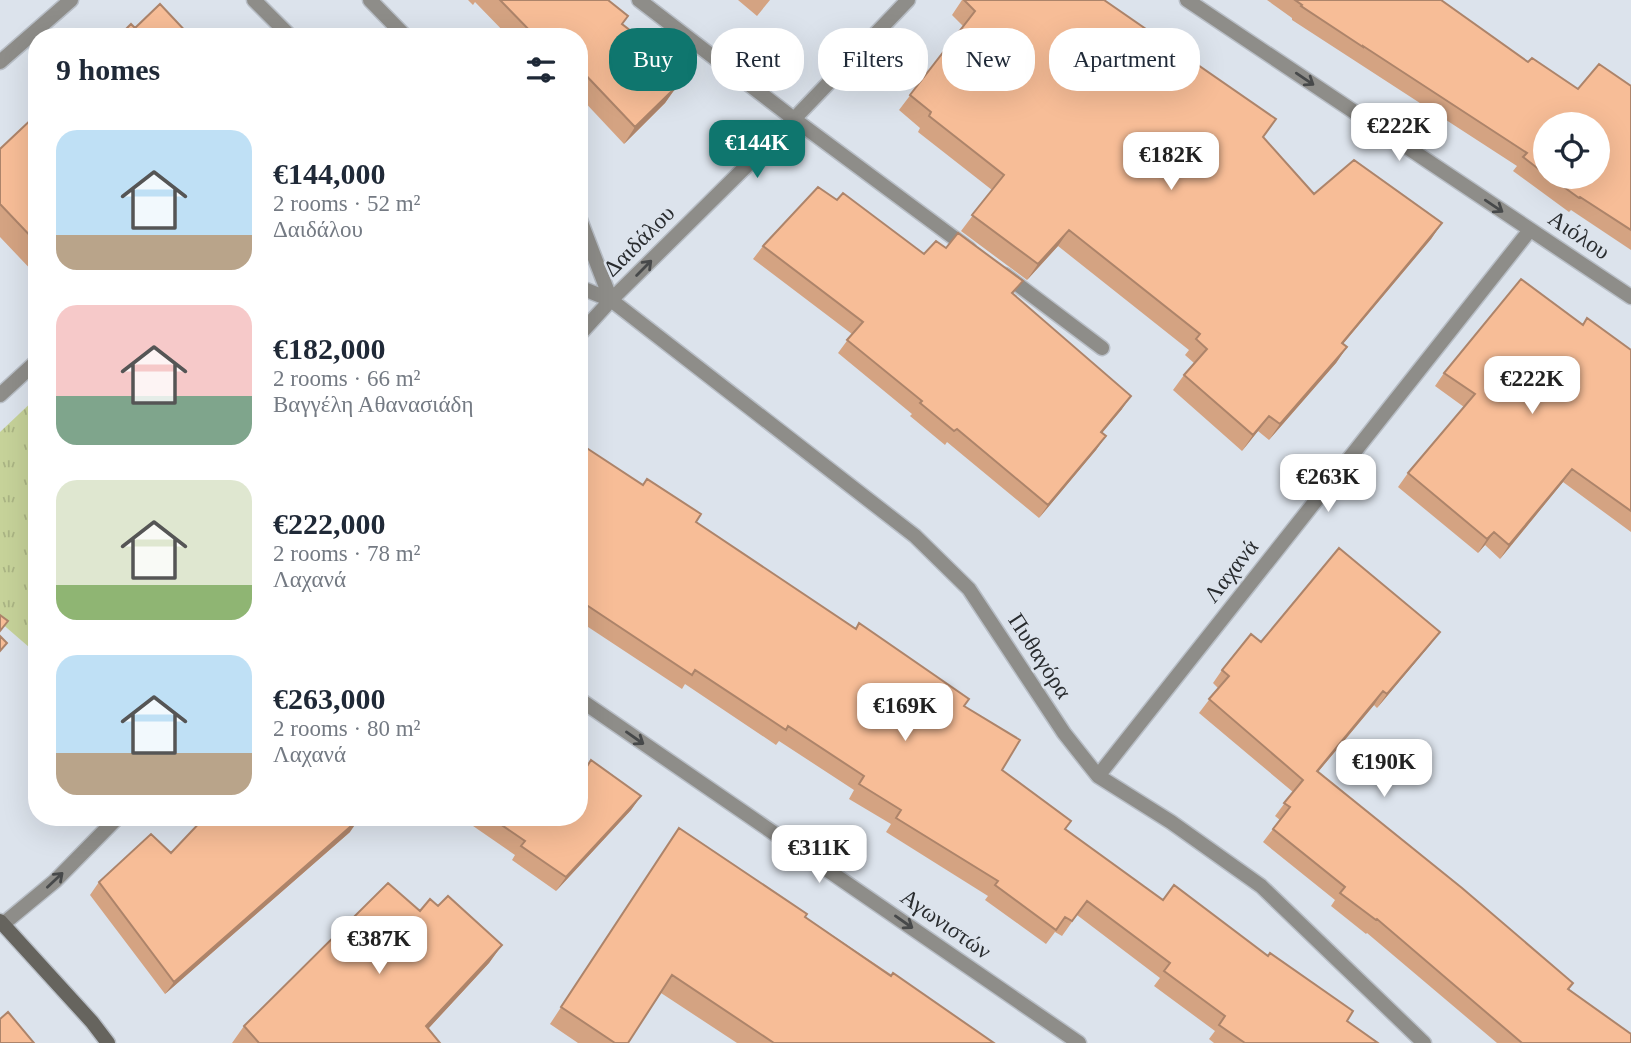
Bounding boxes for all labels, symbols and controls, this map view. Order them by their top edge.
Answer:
chip: Buy [609,28,697,91]
chip: Rent [711,28,804,91]
chip: Filters [818,28,928,91]
chip: New [942,28,1035,91]
chip: Apartment [1049,28,1200,91]
icon: filters [522,51,560,89]
text: 9 homes [56,53,160,86]
one-way arrow [1295,72,1314,86]
pin: €222K [1350,104,1448,163]
map controls [1533,112,1610,189]
button: locate [1533,112,1610,189]
text: €222K [1367,113,1431,138]
pin: €144K [708,120,806,180]
text: €144K [725,130,789,155]
pin: €182K [1122,132,1220,192]
text: €182K [1139,142,1203,167]
text: €144,000 [273,157,386,190]
icon: home [112,158,196,242]
text: 2 rooms · 52 m² [273,191,420,216]
one-way arrow [1484,199,1503,213]
street label: Δαιδάλου [598,200,680,282]
street label: Αιόλου [1544,206,1614,264]
text: Δαιδάλου [273,217,363,242]
one-way arrow [635,260,652,277]
text: €182,000 [273,332,386,365]
icon: home [112,333,196,417]
pin: €222K [1483,356,1581,416]
text: 2 rooms · 66 m² [273,366,420,391]
text: €222K [1500,366,1564,391]
text: Βαγγέλη Αθανασιάδη [273,392,473,417]
pin: €263K [1279,454,1377,514]
text: €263K [1296,464,1360,489]
text: €222,000 [273,507,386,540]
icon: home [112,508,196,592]
street label: Λαχανά [1199,535,1263,607]
text: 2 rooms · 78 m² [273,541,420,566]
text: Λαχανά [273,567,346,592]
street label: Πυθαγόρα [1003,609,1077,703]
text: €263,000 [273,682,386,715]
icon: home [112,683,196,767]
pin: €169K [856,684,954,743]
text: €169K [873,693,937,718]
text: 2 rooms · 80 m² [273,716,420,741]
one-way arrow [625,731,645,745]
pin: €190K [1335,740,1433,799]
text: Λαχανά [273,742,346,767]
text: €190K [1352,749,1416,774]
pin: €311K [770,826,868,885]
text: €311K [788,835,850,860]
one-way arrow [46,872,64,888]
street label: Αγωνιστών [896,884,996,964]
one-way arrow [894,915,913,929]
pin: €387K [330,916,428,976]
text: €387K [347,926,411,951]

